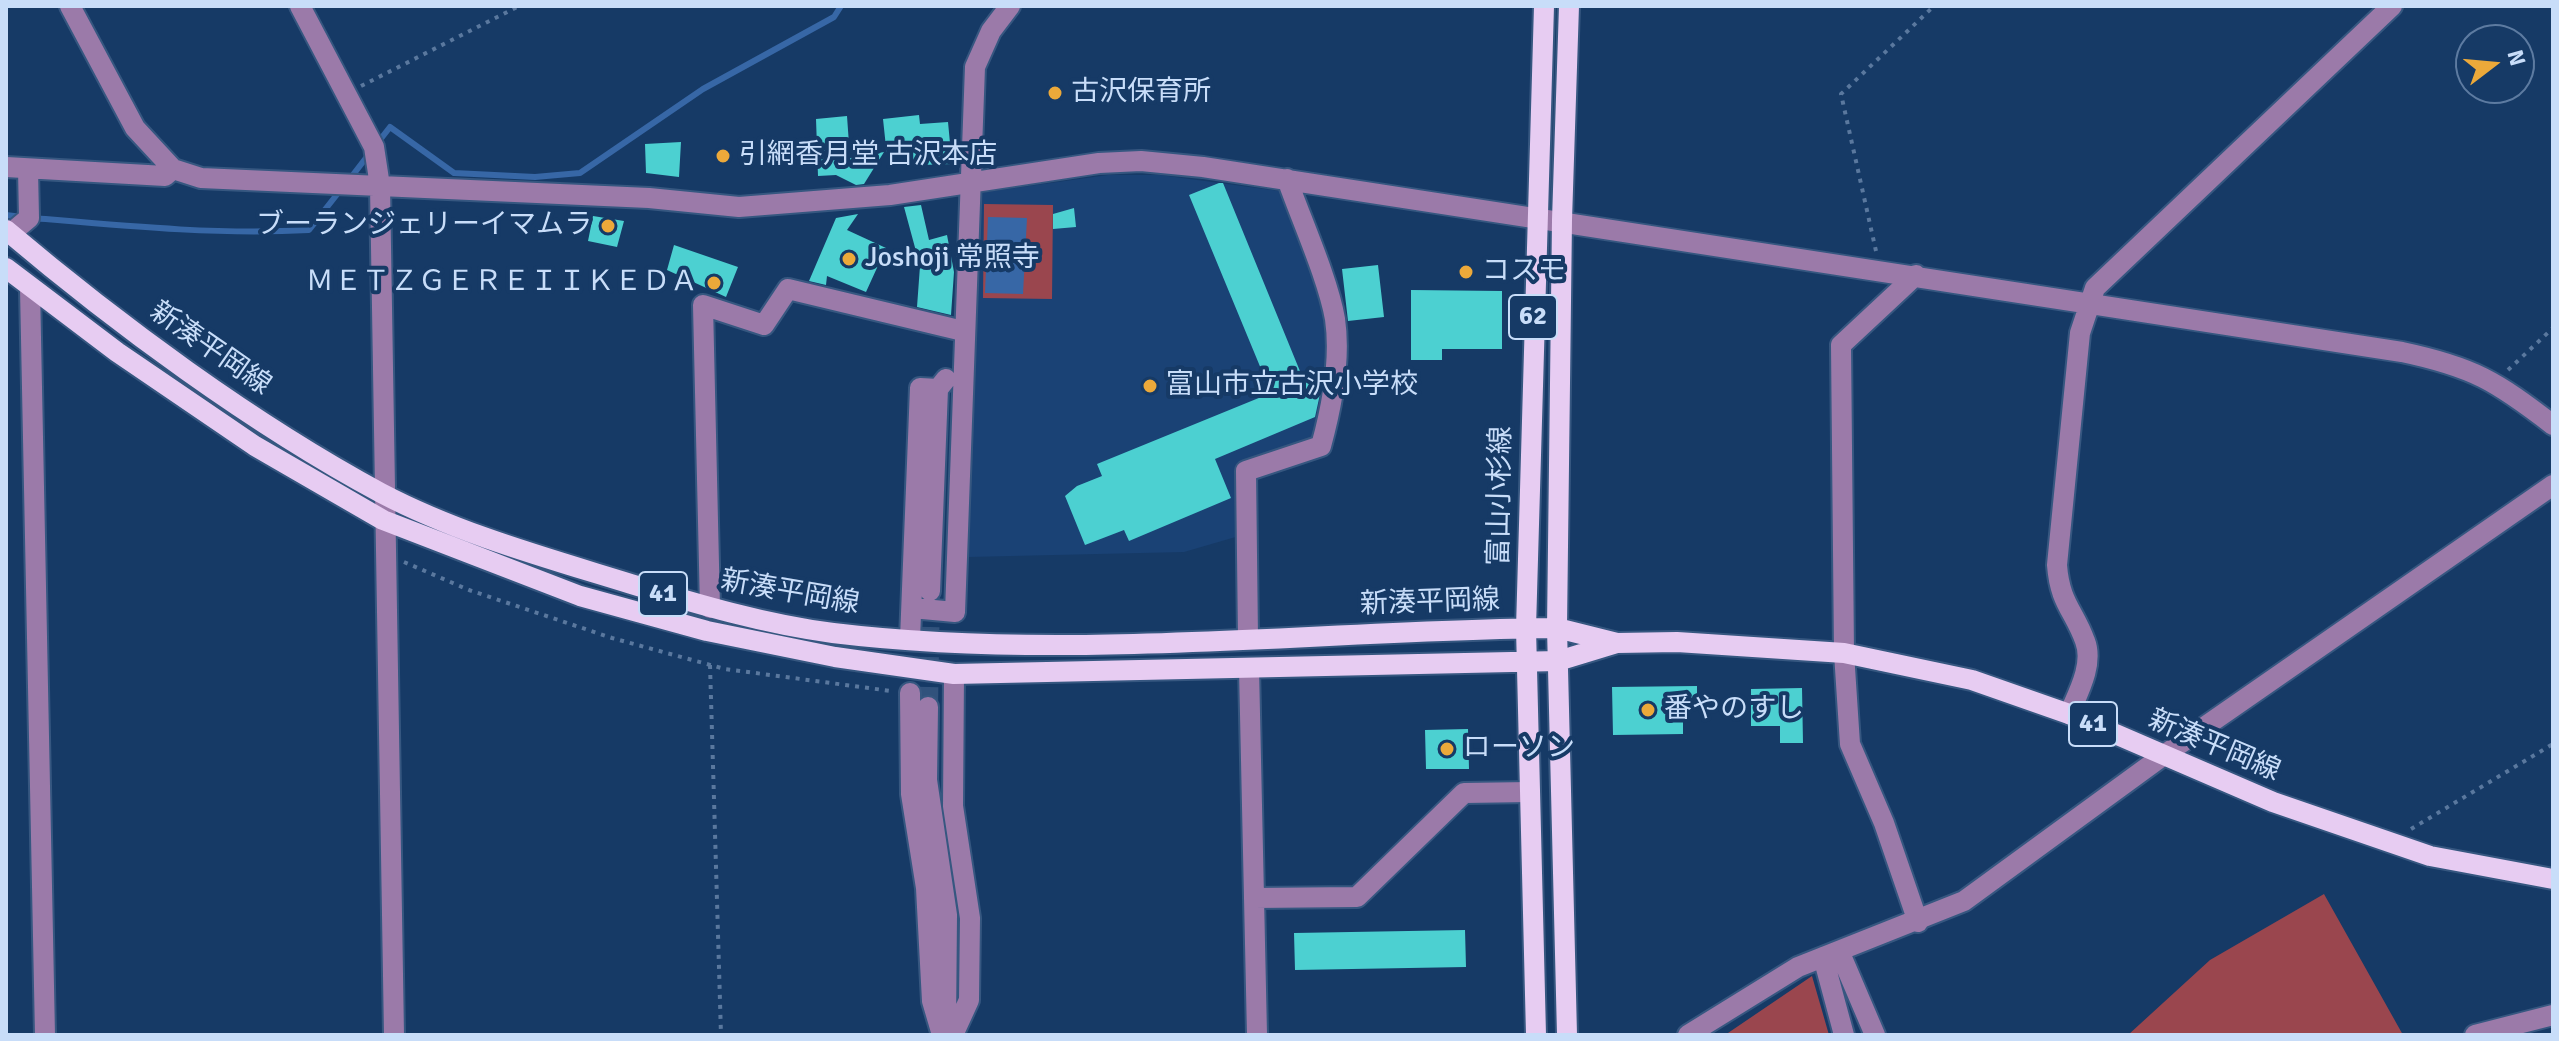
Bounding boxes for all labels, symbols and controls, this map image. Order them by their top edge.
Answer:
north arrow [2455,24,2535,104]
text: N [2502,47,2532,69]
place label: 古沢保育所 [1071,76,1211,110]
marker: 古沢保育所 [1046,84,1064,102]
place label: 引網香月堂 古沢本店 [739,139,997,173]
marker: 引網香月堂 古沢本店 [714,147,732,165]
place label: ブーランジェリーイマムラ [256,209,592,243]
marker: ブーランジェリーイマムラ [599,217,617,235]
place label: Joshoji 常照寺 [865,242,1040,276]
marker: Joshoji 常照寺 [840,250,858,268]
place label: コスモ [1482,255,1566,289]
marker: コスモ [1457,263,1475,281]
place label: ＭＥＴＺＧＥＲＥＩＩＫＥＤＡ [306,266,698,300]
marker: ＭＥＴＺＧＥＲＥＩＩＫＥＤＡ [705,274,723,292]
street label: 新湊平岡線 [143,295,277,403]
road number: 62 [1509,295,1557,339]
place label: 富山市立古沢小学校 [1166,369,1418,403]
marker: 富山市立古沢小学校 [1141,377,1159,395]
street label: 富山小杉線 [1483,426,1519,566]
street label: 新湊平岡線 [718,564,862,622]
road number: 41 [639,572,687,616]
street label: 新湊平岡線 [1359,584,1501,622]
place label: 番やのすし [1664,693,1804,727]
marker: 番やのすし [1639,701,1657,719]
road number: 41 [2069,702,2117,746]
street label: 新湊平岡線 [2143,703,2285,789]
place label: ローソン [1463,732,1575,766]
marker: ローソン [1438,740,1456,758]

